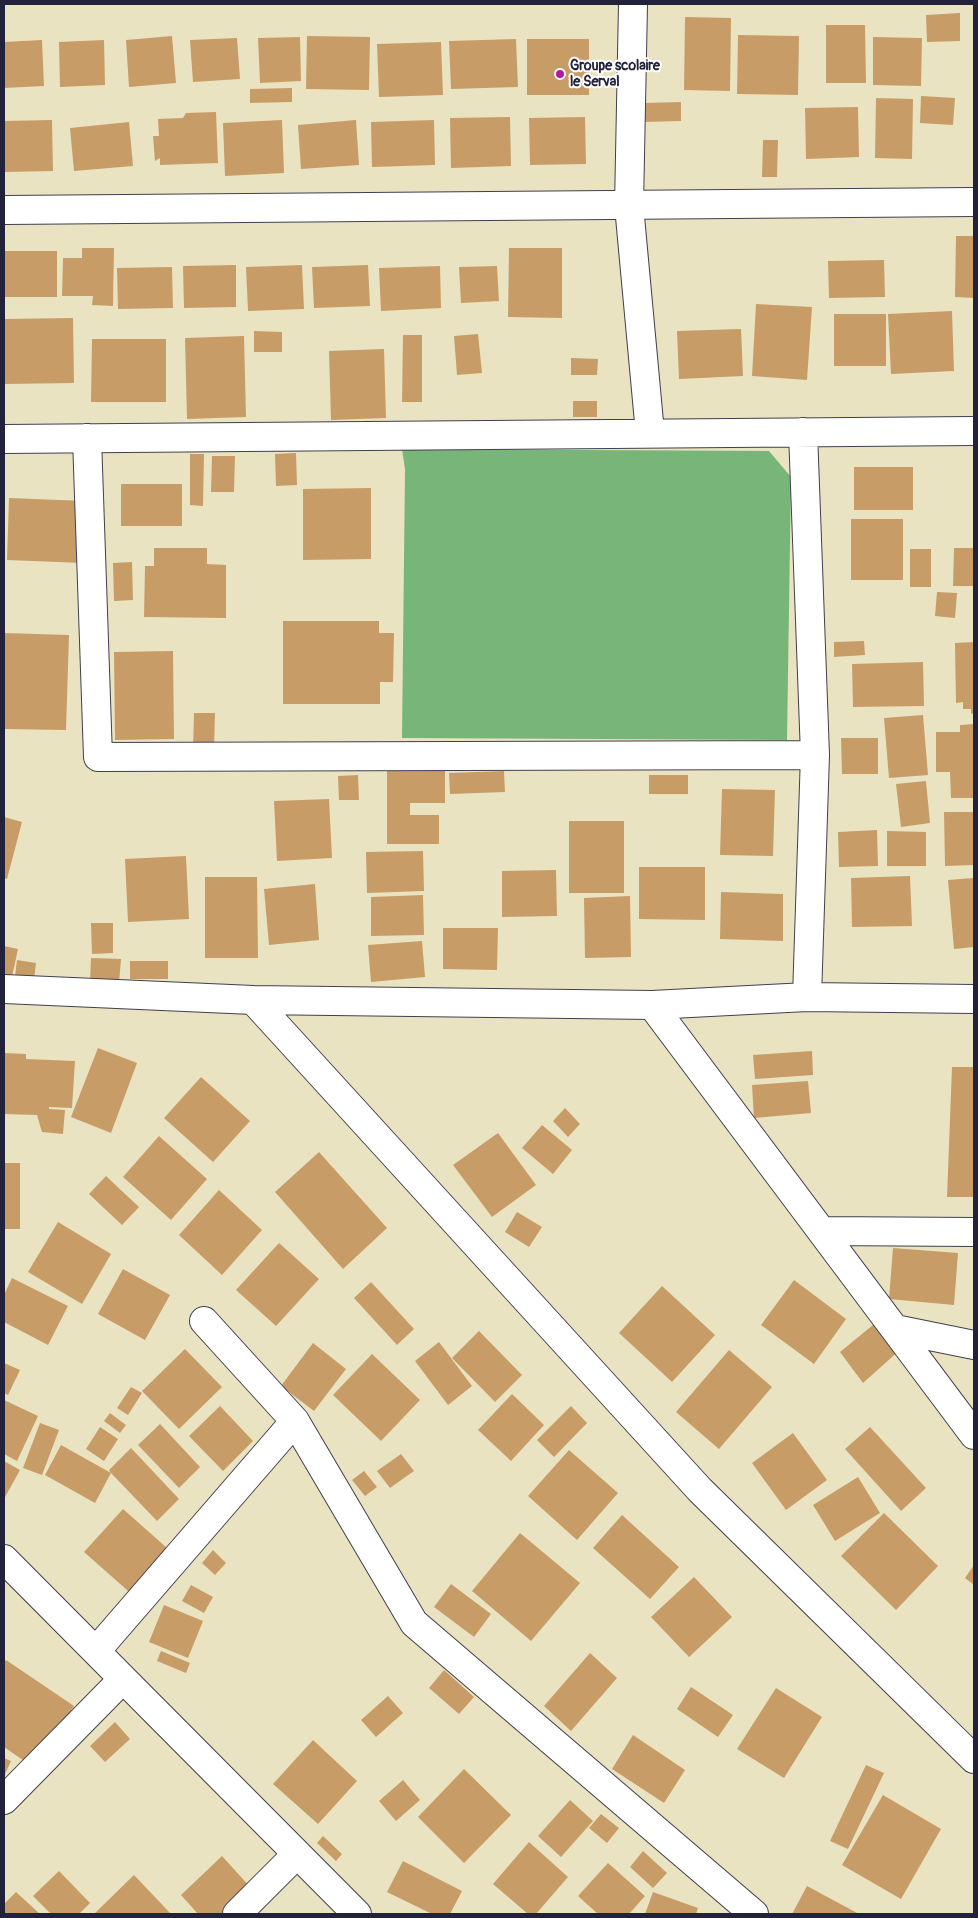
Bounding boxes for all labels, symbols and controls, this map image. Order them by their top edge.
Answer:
place label: Groupe scolaire le Serval [570,58,660,90]
marker: Groupe scolaire le Serval [554,68,566,80]

